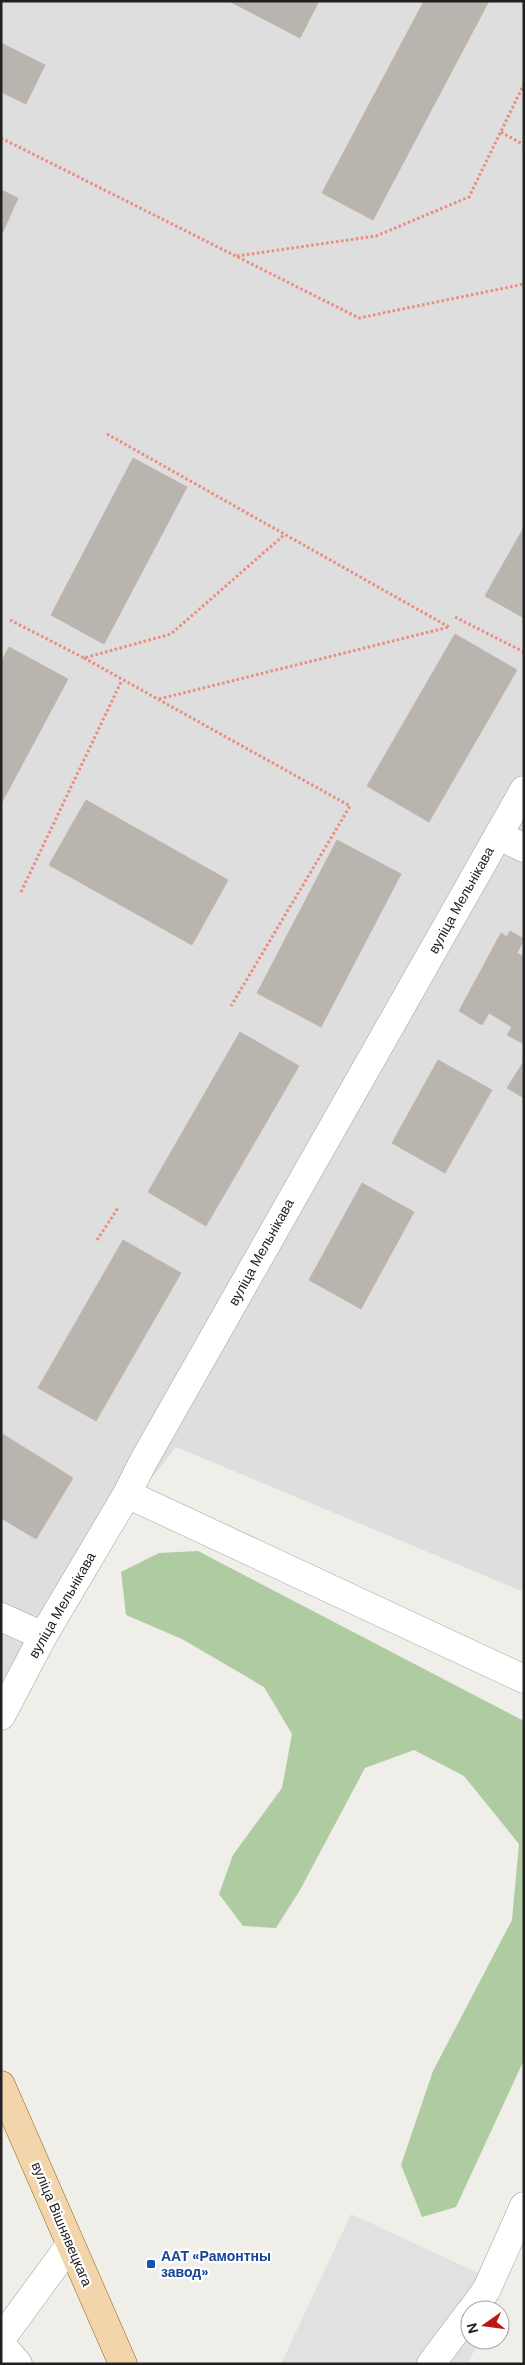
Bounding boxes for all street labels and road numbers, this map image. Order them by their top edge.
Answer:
street label: вуліца Мельнікава [424,843,498,957]
street label: вуліца Мельнікава [224,1195,298,1309]
street label: вуліца Мельнікава [24,1549,100,1661]
street label: вуліца Вішнявецкага [28,2159,96,2289]

